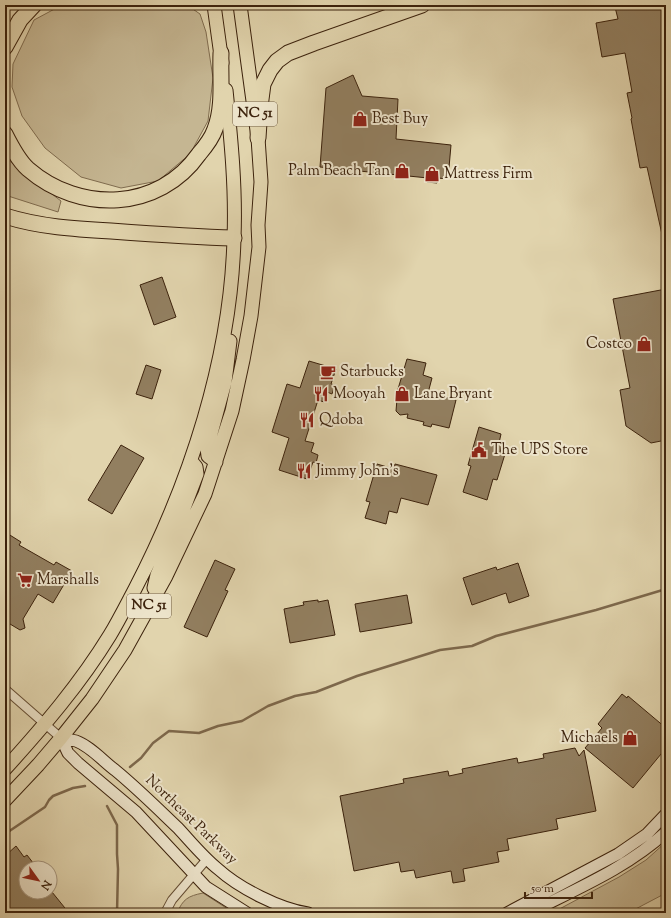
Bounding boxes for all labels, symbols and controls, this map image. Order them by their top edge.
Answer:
road number: NC 51 [233,102,277,126]
place label: Best Buy [372,109,429,130]
shop icon: Best Buy [351,110,369,128]
place label: Palm Beach Tan [288,161,390,182]
shop icon: Palm Beach Tan [393,162,411,180]
place label: Mattress Firm [444,164,533,185]
shop icon: Mattress Firm [423,165,441,183]
place label: Costco [586,334,632,355]
shop icon: Costco [635,335,653,353]
place label: Starbucks [340,362,404,383]
cafe icon: Starbucks [319,363,337,381]
place label: Mooyah [333,384,386,405]
place label: Lane Bryant [414,384,492,405]
restaurant icon: Mooyah [312,385,330,403]
shop icon: Lane Bryant [393,385,411,403]
place label: Qdoba [319,410,363,431]
restaurant icon: Qdoba [298,411,316,429]
place label: The UPS Store [491,440,588,461]
public building icon: The UPS Store [470,441,488,459]
place label: Jimmy John's [315,461,399,482]
restaurant icon: Jimmy John's [295,462,313,480]
place label: Marshalls [37,570,99,591]
supermarket icon: Marshalls [16,571,34,589]
road number: NC 51 [127,594,171,618]
place label: Michaels [561,728,618,749]
shop icon: Michaels [621,729,639,747]
street label: Northeast Parkway [140,770,242,870]
north arrow [18,860,58,900]
scale bar [525,874,592,900]
text: N [36,876,55,893]
text: 50 m [530,880,554,898]

